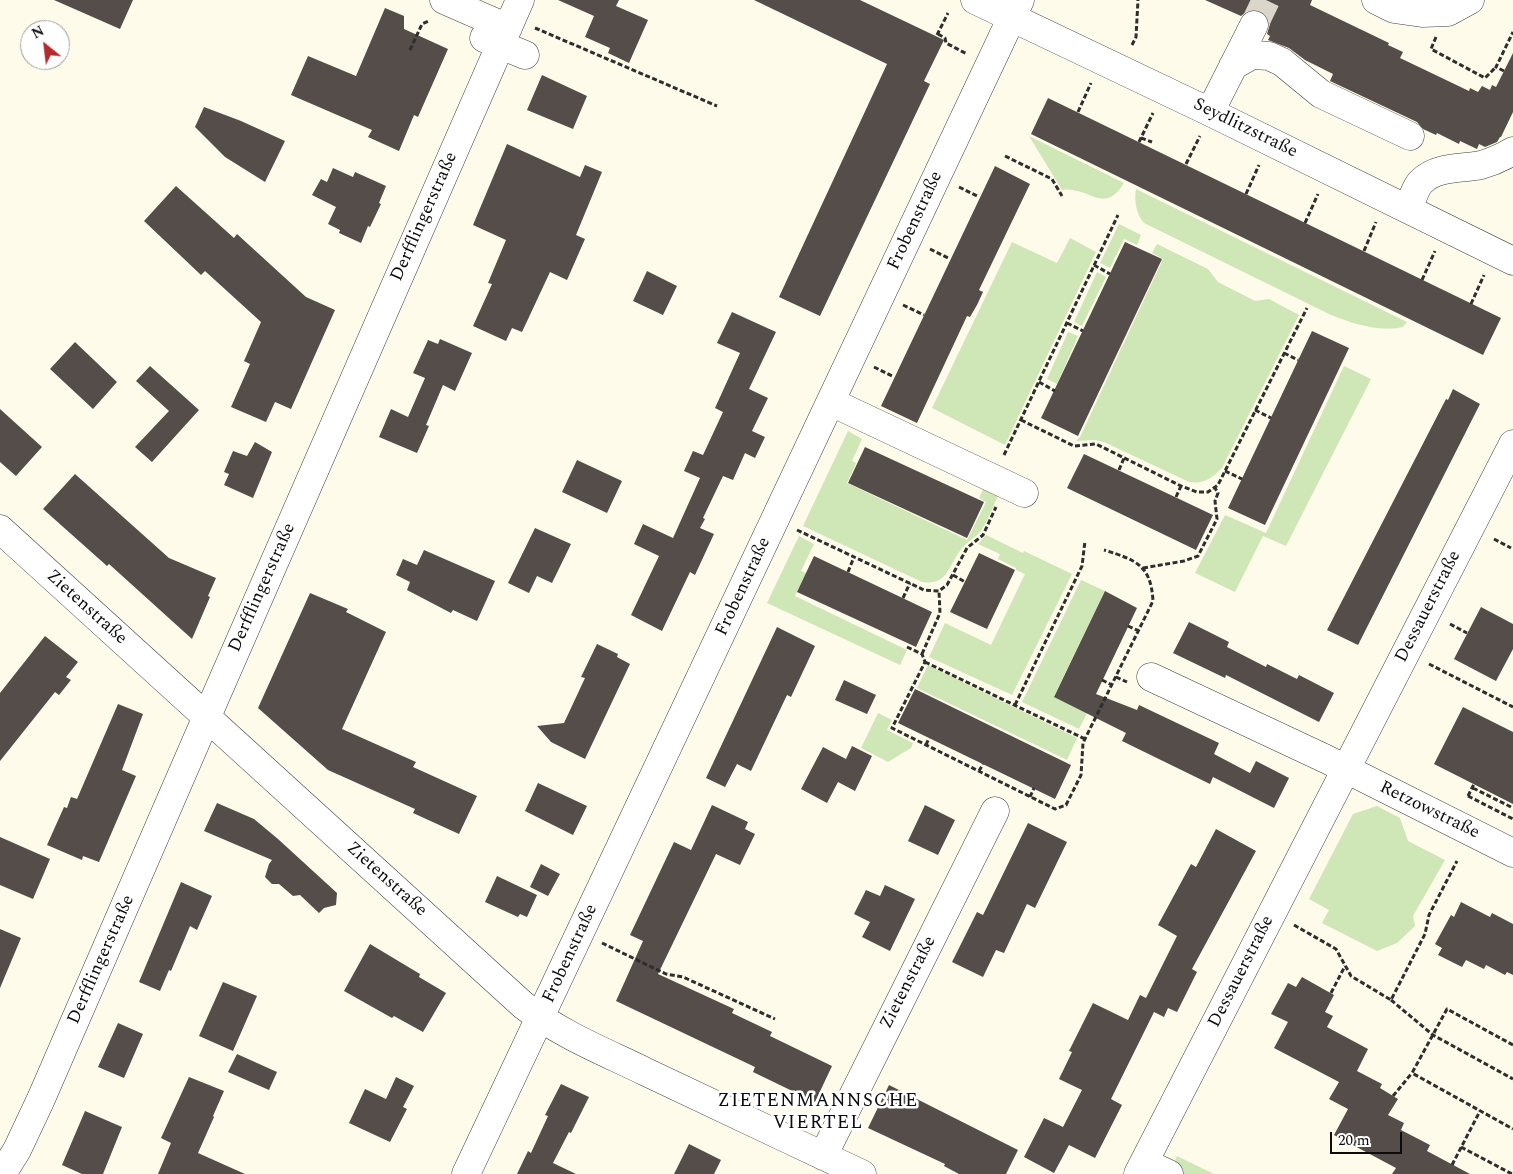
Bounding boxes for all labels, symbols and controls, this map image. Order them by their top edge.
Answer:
north arrow [20,20,70,70]
text: N [28,20,48,44]
street label: Seydlitzstraße [1189,94,1301,164]
street label: Derfflingerstraße [387,149,463,285]
street label: Frobenstraße [884,168,948,274]
street label: Derfflingerstraße [225,520,301,656]
street label: Frobenstraße [712,534,776,640]
street label: Dessauerstraße [1392,547,1466,667]
street label: Zietenstraße [41,566,131,650]
street label: Retzowstraße [1375,777,1483,845]
street label: Zietenstraße [341,838,431,922]
street label: Derfflingerstraße [64,892,140,1028]
street label: Frobenstraße [539,901,603,1007]
street label: Dessauerstraße [1205,912,1279,1032]
street label: Zietenstraße [876,933,942,1033]
district label: ZIETENMANNSCHE VIERTEL [716,1091,920,1135]
scale bar [1333,1122,1406,1154]
text: 20 m [1338,1129,1370,1152]

